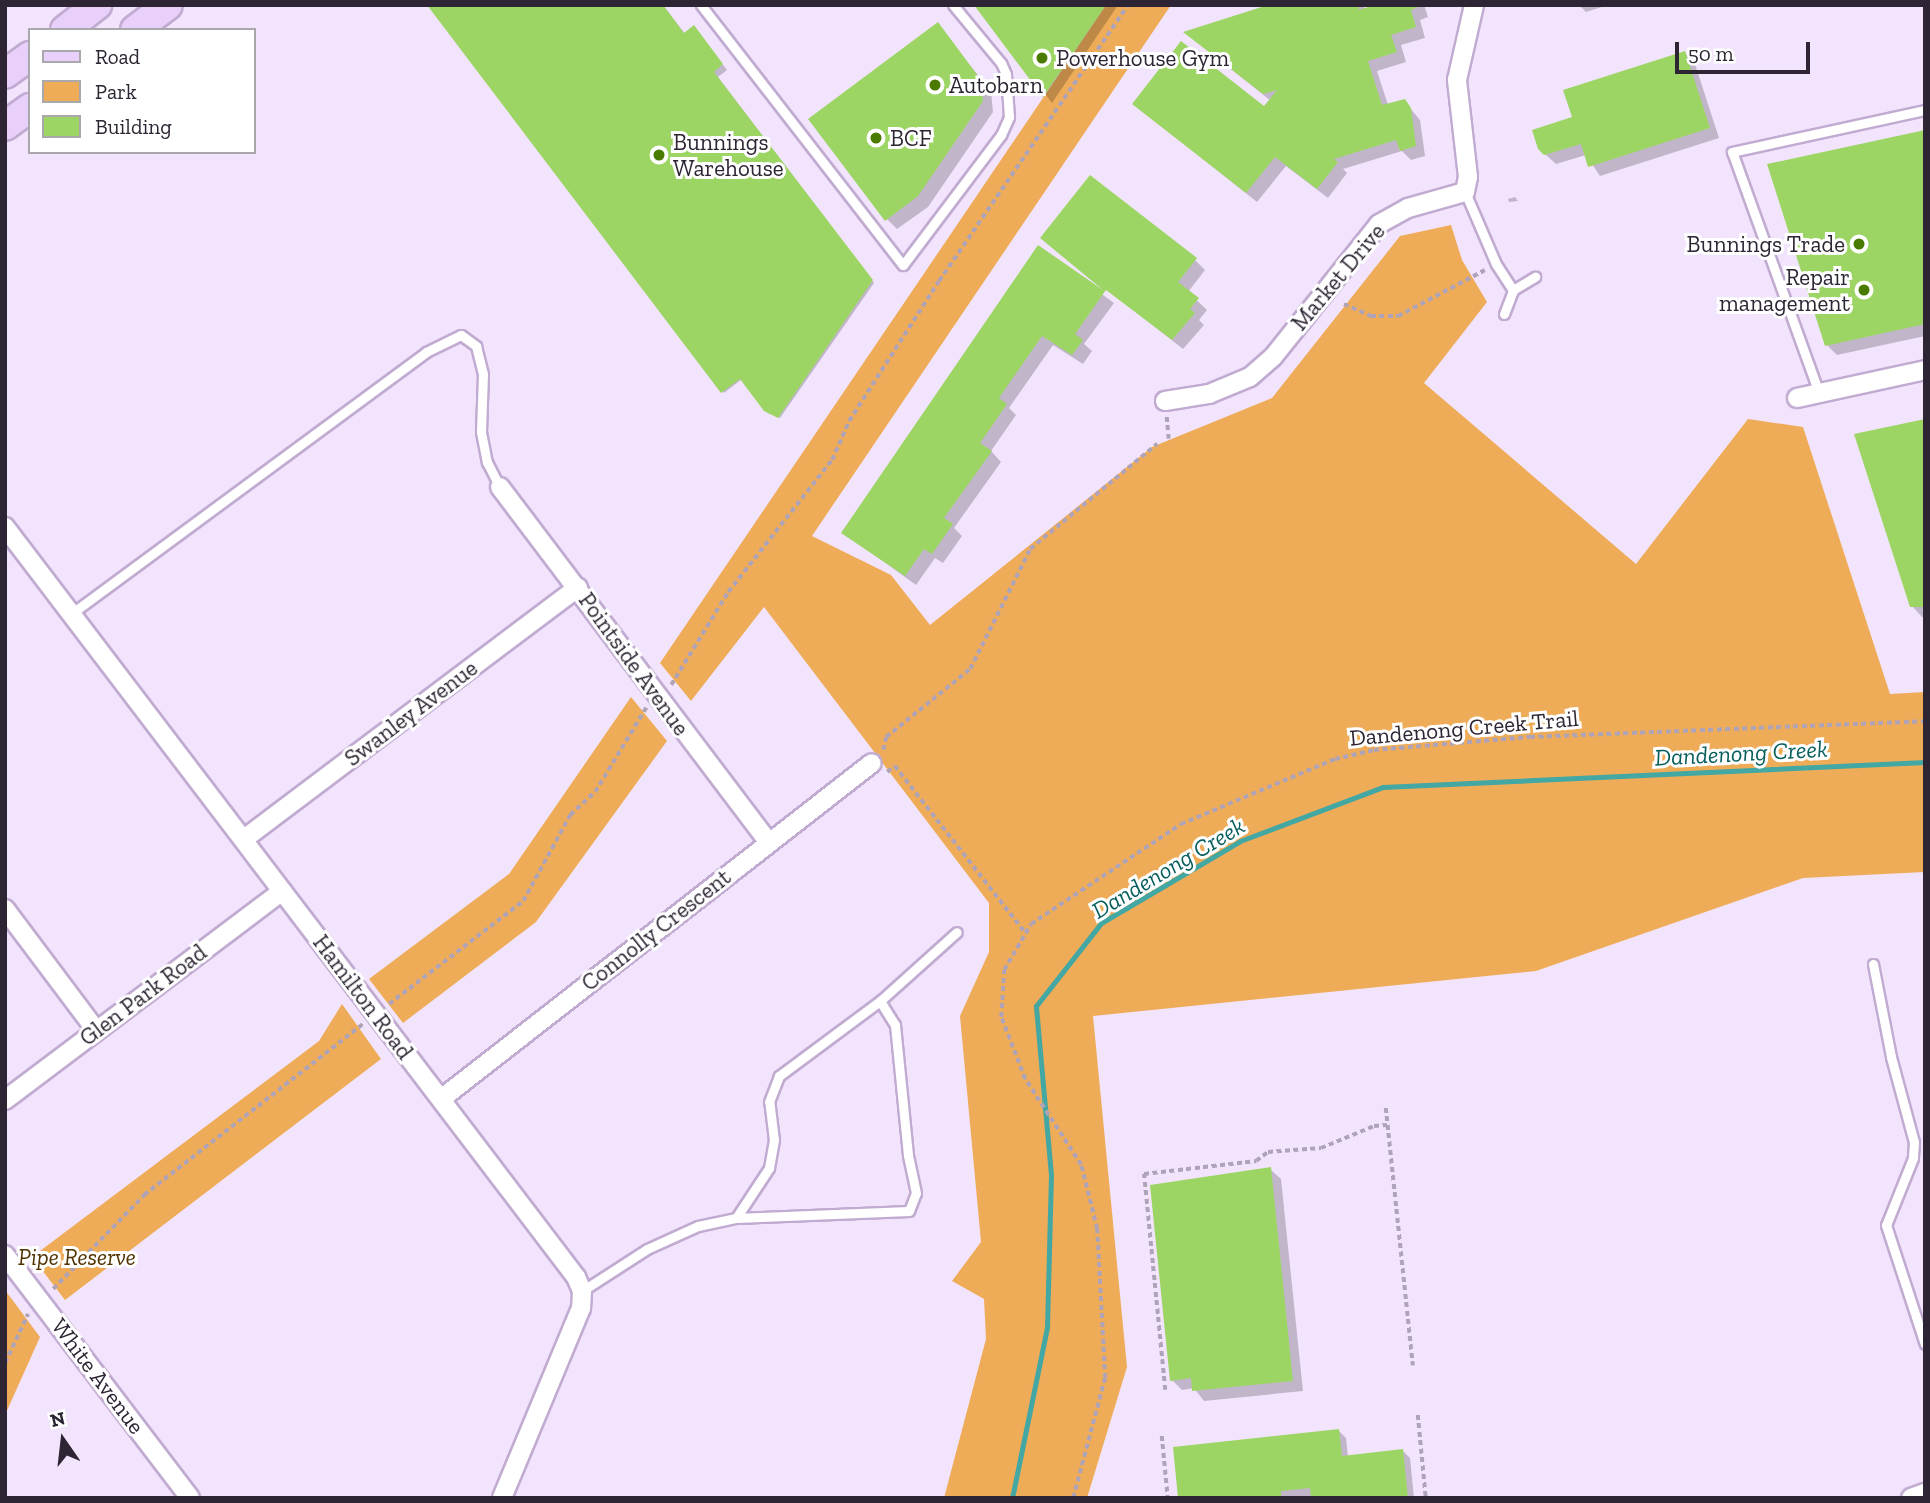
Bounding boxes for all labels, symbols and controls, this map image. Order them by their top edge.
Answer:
legend [28,28,256,154]
scale bar [1678,28,1813,72]
text: 50 m [1688,41,1734,66]
text: Road [95,44,140,69]
place label: Powerhouse Gym [1056,44,1229,72]
marker: Powerhouse Gym [1034,50,1050,66]
place label: Autobarn [949,71,1043,99]
marker: Autobarn [927,77,943,93]
text: Park [95,79,137,104]
text: Building [95,114,172,139]
place label: BCF [890,124,932,152]
place label: Bunnings Warehouse [673,128,784,182]
marker: BCF [868,130,884,146]
marker: Bunnings Warehouse [651,147,667,163]
street label: Market Drive [1285,218,1391,336]
place label: Bunnings Trade [1686,230,1845,258]
marker: Bunnings Trade [1851,236,1867,252]
place label: Repair management [1719,263,1850,317]
marker: Repair management [1856,282,1872,298]
street label: Pointside Avenue [573,587,695,741]
street label: Swanley Avenue [339,654,483,772]
street label: Dandenong Creek Trail [1348,704,1580,752]
water label: Dandenong Creek [1654,734,1828,772]
water label: Dandenong Creek [1086,811,1250,925]
street label: Connolly Crescent [576,863,736,997]
street label: Hamilton Road [307,929,419,1065]
street label: Glen Park Road [74,938,212,1052]
park label: Pipe Reserve [18,1243,136,1271]
street label: White Avenue [45,1312,151,1440]
north arrow [28,1405,98,1475]
text: N [48,1406,68,1432]

